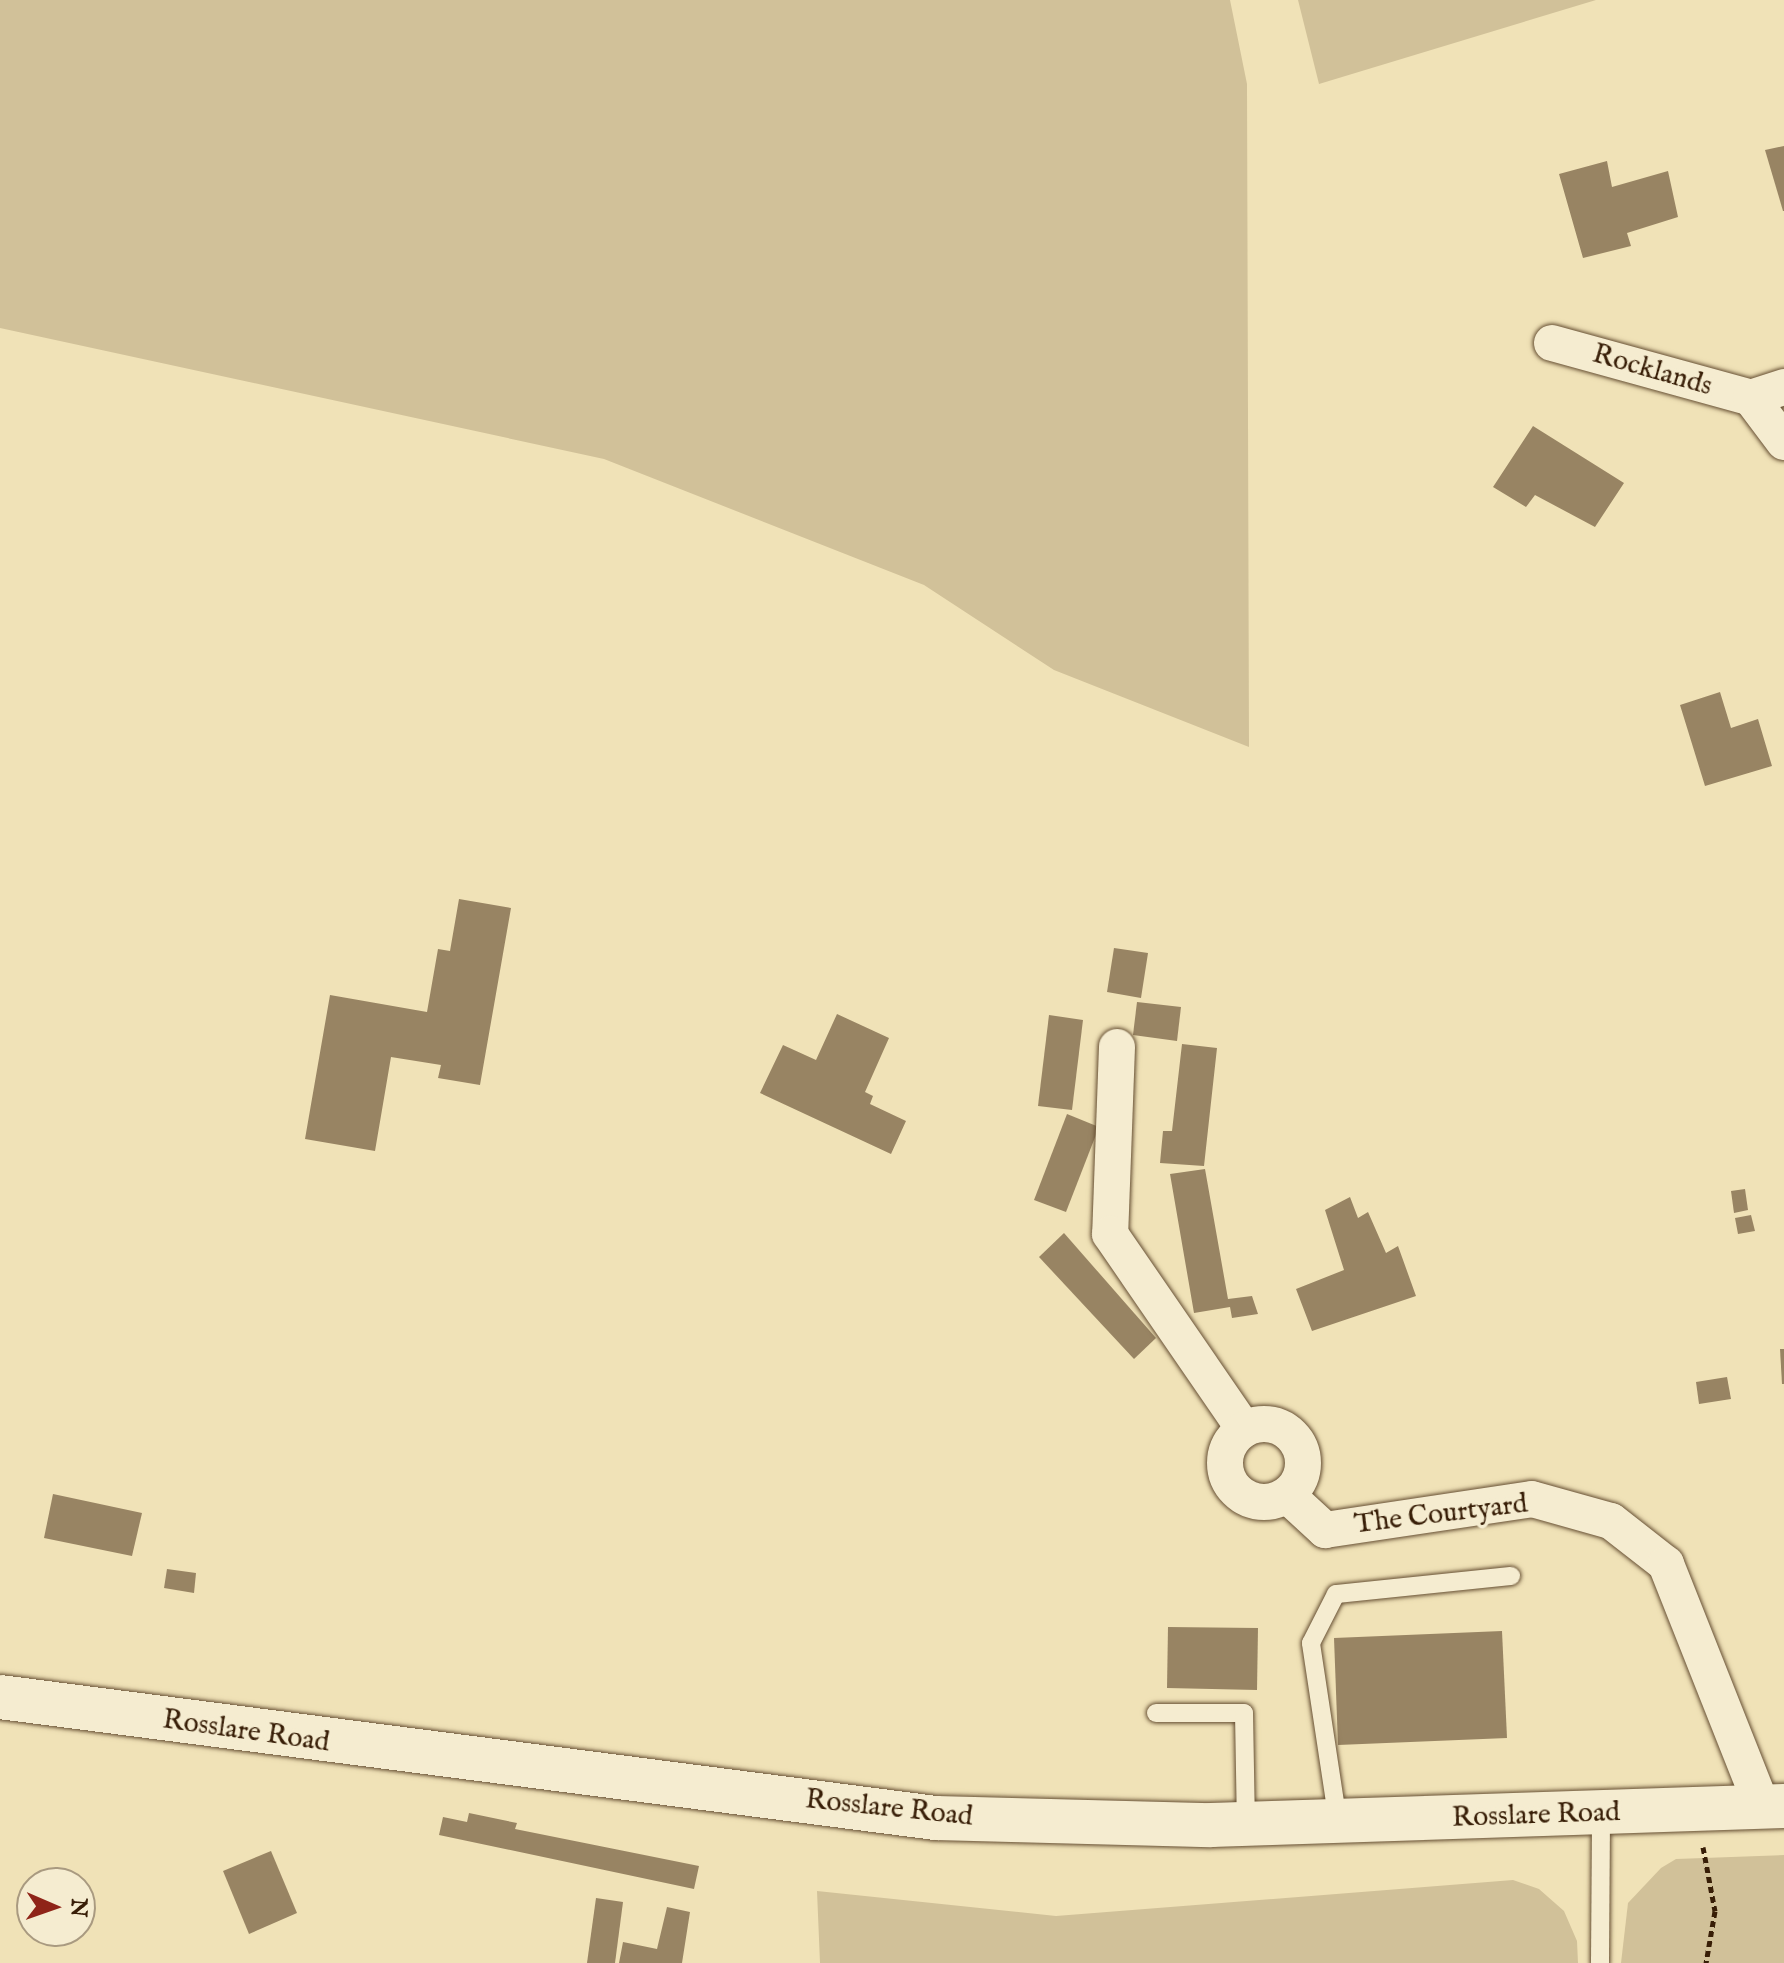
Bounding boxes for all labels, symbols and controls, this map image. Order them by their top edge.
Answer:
street label: Rocklands [1588,338,1716,404]
street label: The Courtyard [1352,1488,1530,1542]
street label: Rosslare Road [160,1704,332,1760]
street label: Rosslare Road [804,1783,974,1835]
street label: Rosslare Road [1451,1796,1621,1836]
north arrow [16,1867,96,1947]
text: N [64,1898,92,1918]

